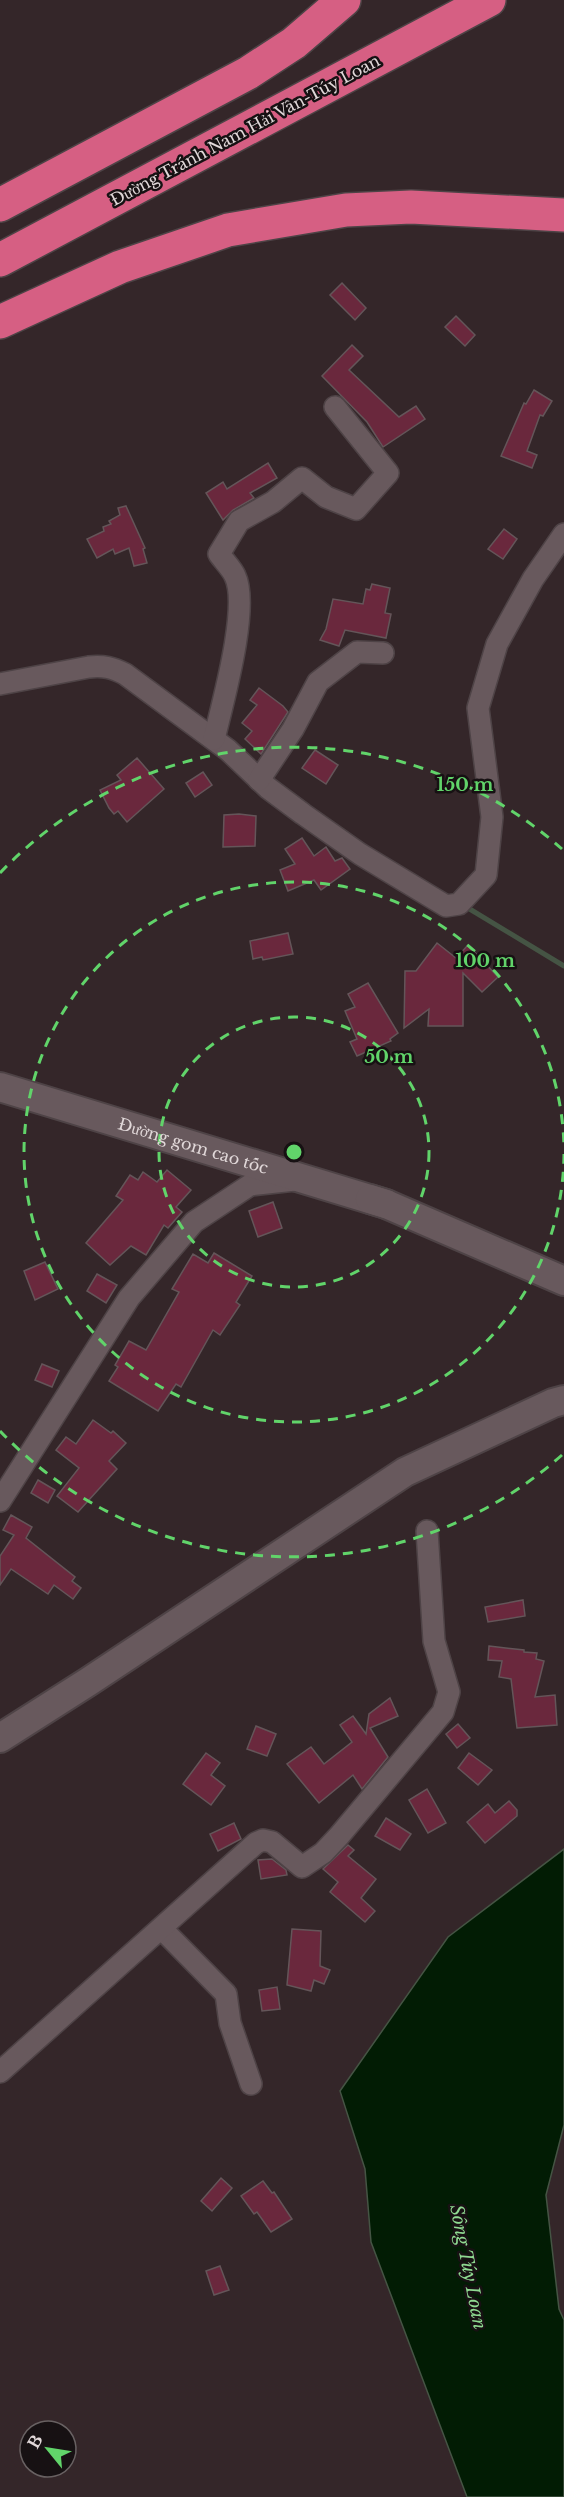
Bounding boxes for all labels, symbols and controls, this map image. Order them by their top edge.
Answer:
street label: Đường Tránh Nam Hải Vân-Túy Loan [107,50,383,210]
text: 150 m [437,774,494,796]
text: 100 m [455,950,515,972]
text: 50 m [365,1046,414,1068]
street label: Đường gom cao tốc [116,1113,271,1178]
centre of rings [284,1142,304,1162]
water label: Sông Túy Loan [445,2203,491,2331]
north arrow [18,2419,78,2479]
text: B [23,2431,47,2452]

